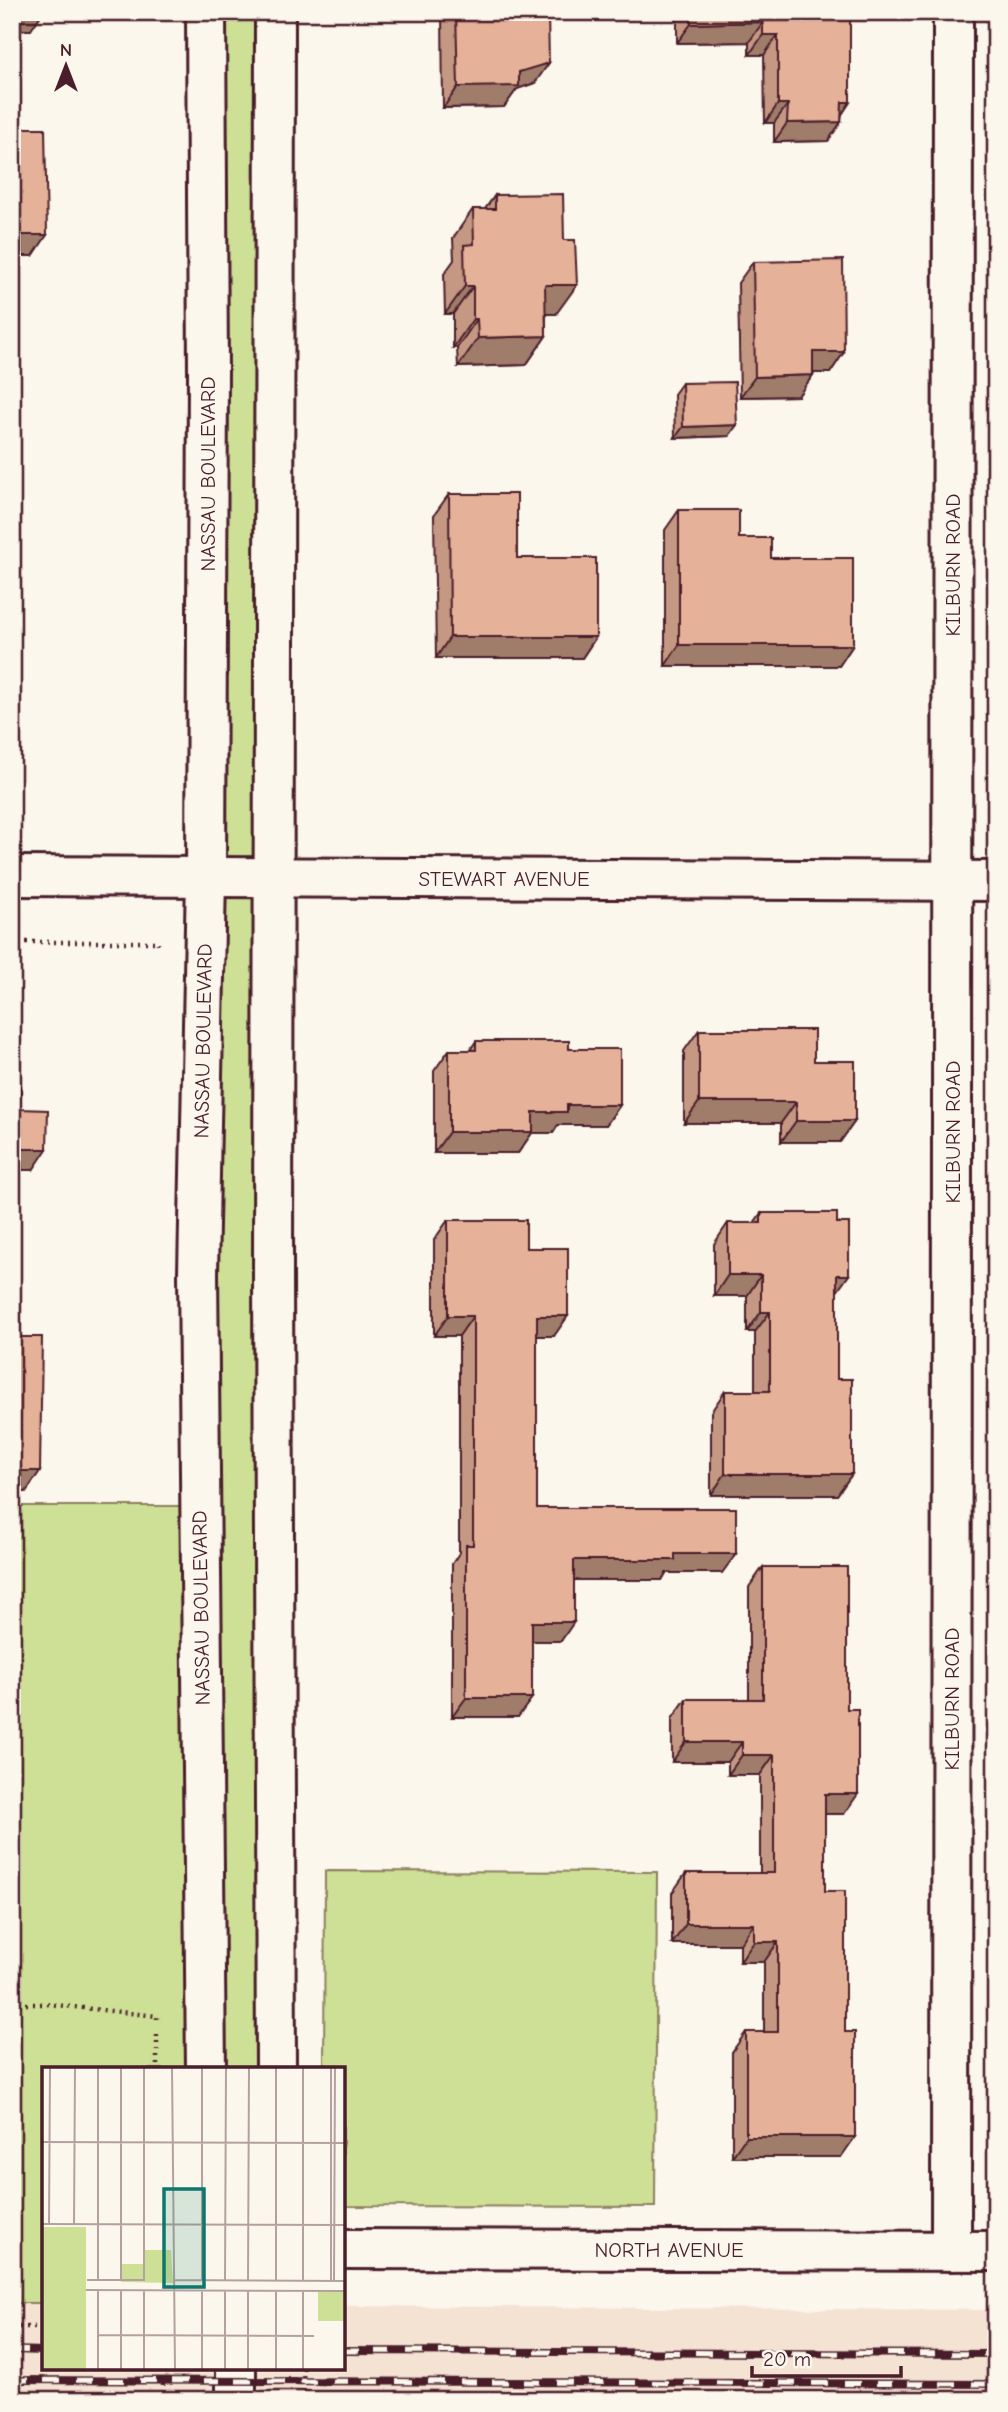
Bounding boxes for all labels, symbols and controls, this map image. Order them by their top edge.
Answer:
north arrow [32,32,102,102]
text: N [60,39,72,61]
street label: NASSAU BOULEVARD [196,376,220,572]
street label: KILBURN ROAD [941,494,965,636]
street label: STEWART AVENUE [418,867,590,891]
street label: NASSAU BOULEVARD [189,943,217,1139]
street label: KILBURN ROAD [941,1061,965,1203]
street label: NASSAU BOULEVARD [187,1510,215,1706]
street label: KILBURN ROAD [940,1628,964,1770]
inset map [42,2067,345,2370]
street label: NORTH AVENUE [594,2238,744,2262]
scale bar [752,2335,901,2379]
text: 20 m [763,2347,811,2371]

